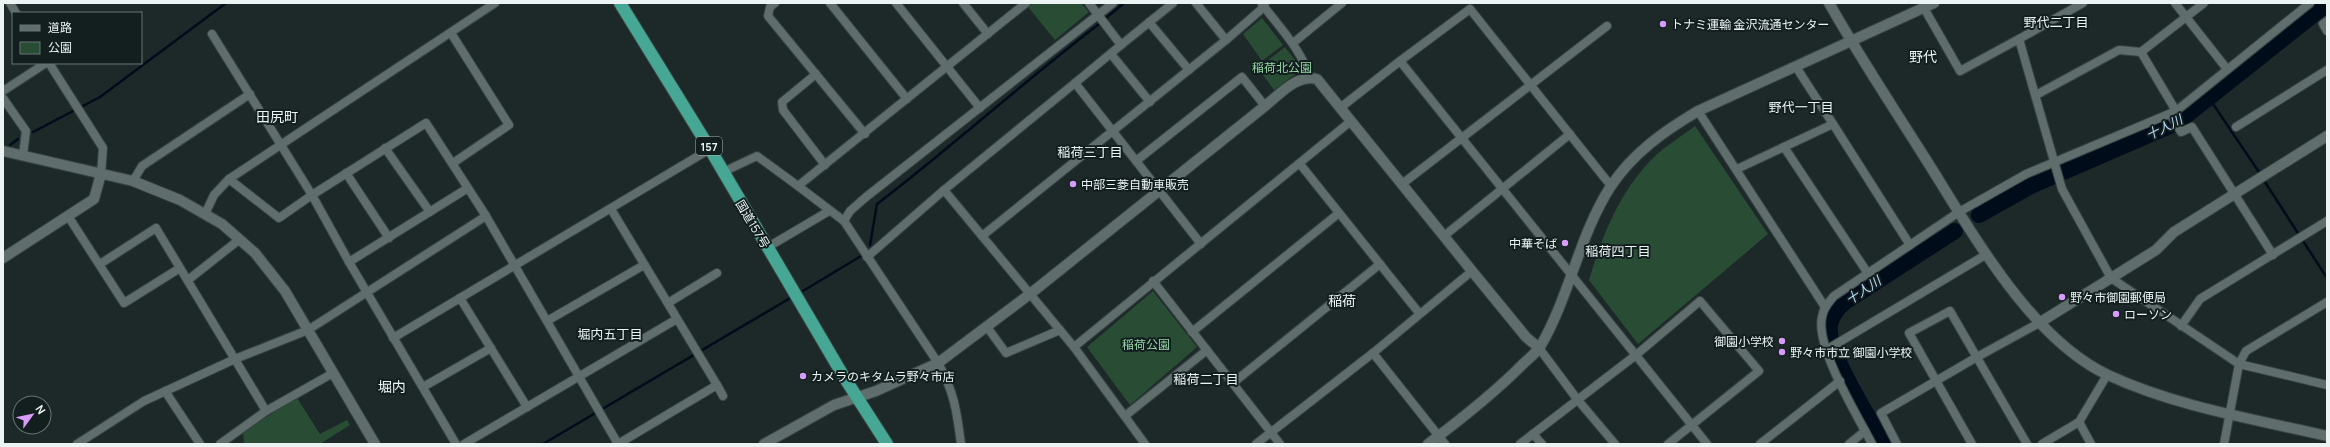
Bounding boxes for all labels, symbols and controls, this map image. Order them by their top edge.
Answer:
legend [12,12,142,64]
district label: 野代二丁目 [2023,13,2089,31]
place label: トナミ運輸 金沢流通センター [1671,16,1829,33]
text: 道路 [48,19,72,36]
marker: トナミ運輸 金沢流通センター [1658,19,1668,29]
text: 公園 [48,39,72,56]
district label: 野代 [1909,47,1937,66]
park label: 稲荷北公園 [1252,59,1312,76]
district label: 野代一丁目 [1768,98,1834,116]
district label: 田尻町 [256,107,298,126]
water label: 十人川 [2143,109,2187,144]
road number: 157 [696,137,722,155]
district label: 稲荷三丁目 [1057,143,1123,161]
place label: 中部三菱自動車販売 [1081,176,1189,193]
marker: 中部三菱自動車販売 [1068,179,1078,189]
street label: 国道157号 [732,197,774,251]
place label: 中華そば [1509,235,1557,252]
marker: 中華そば [1560,238,1570,248]
district label: 稲荷四丁目 [1585,242,1651,260]
water label: 十人川 [1842,271,1886,308]
place label: 野々市御園郵便局 [2070,289,2166,306]
district label: 稲荷 [1328,291,1356,310]
marker: 野々市御園郵便局 [2057,292,2067,302]
place label: ローソン [2124,306,2172,323]
marker: ローソン [2111,309,2121,319]
district label: 堀内五丁目 [577,325,643,343]
place label: 御園小学校 [1714,333,1774,350]
park label: 稲荷公園 [1122,336,1170,353]
marker: 御園小学校 [1777,336,1787,346]
place label: 野々市市立 御園小学校 [1790,344,1912,361]
marker: 野々市市立 御園小学校 [1777,347,1787,357]
place label: カメラのキタムラ野々市店 [811,368,954,385]
district label: 稲荷二丁目 [1173,370,1239,388]
marker: カメラのキタムラ野々市店 [798,371,808,381]
district label: 堀内 [378,377,406,396]
north arrow [12,395,52,435]
text: N [32,402,49,417]

